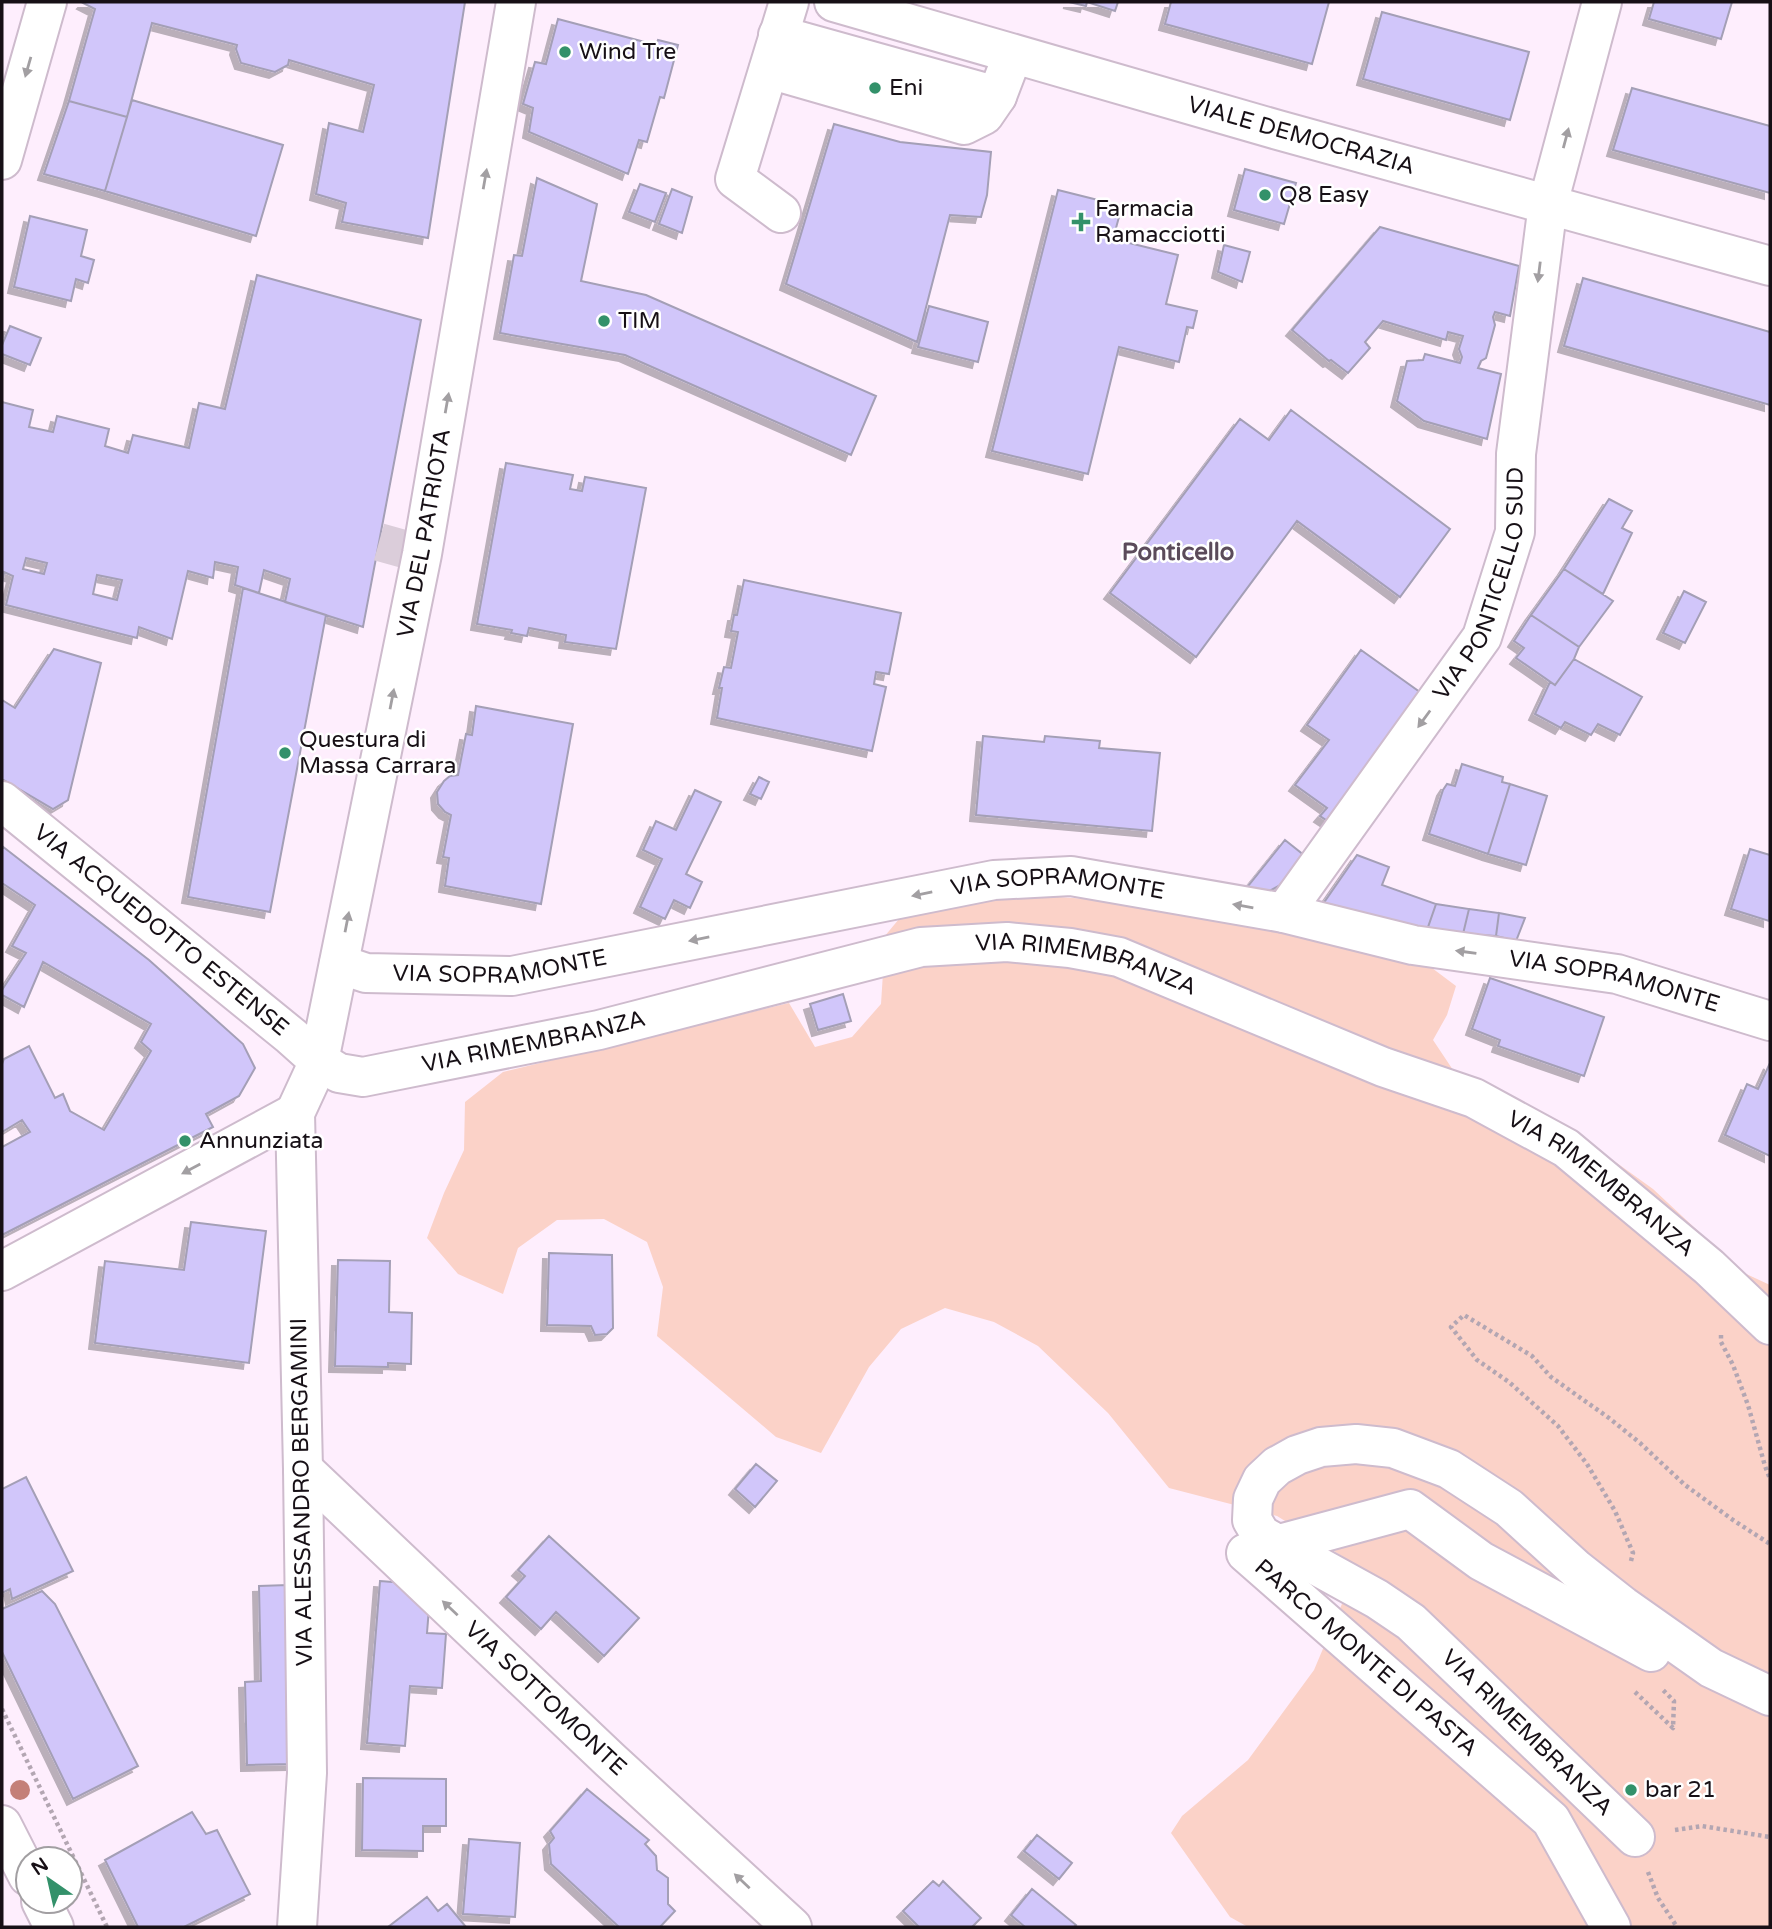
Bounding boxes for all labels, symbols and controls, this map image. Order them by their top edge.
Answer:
place label: Wind Tre [579,38,676,66]
marker: Wind Tre [557,44,573,60]
one-way arrow [22,57,33,79]
place label: Eni [889,74,923,102]
marker: Eni [867,80,883,96]
street label: VIALE DEMOCRAZIA [1184,91,1418,181]
one-way arrow [1561,127,1572,149]
one-way arrow [480,168,491,190]
place label: Q8 Easy [1279,181,1369,209]
marker: Q8 Easy [1257,187,1273,203]
place label: Farmacia Ramacciotti [1095,195,1226,249]
marker: Farmacia Ramacciotti [1073,214,1089,230]
one-way arrow [1534,261,1545,283]
place label: TIM [618,307,661,335]
marker: TIM [596,313,612,329]
one-way arrow [442,392,453,414]
street label: VIA DEL PATRIOTA [391,427,457,640]
street label: VIA PONTICELLO SUD [1427,467,1530,706]
district label: Ponticello [1122,538,1234,567]
one-way arrow [387,688,398,710]
one-way arrow [1417,710,1431,728]
place label: Questura di Massa Carrara [299,726,456,780]
marker: Questura di Massa Carrara [277,745,293,761]
street label: VIA ACQUEDOTTO ESTENSE [28,818,294,1042]
street label: VIA SOPRAMONTE [948,862,1167,906]
one-way arrow [911,889,933,900]
one-way arrow [1232,900,1254,911]
one-way arrow [342,911,353,933]
street label: VIA RIMEMBRANZA [974,928,1201,1002]
one-way arrow [688,934,710,945]
street label: VIA SOPRAMONTE [392,943,609,990]
street label: VIA SOPRAMONTE [1507,945,1723,1019]
one-way arrow [1454,946,1476,957]
street label: VIA RIMEMBRANZA [420,1005,648,1079]
street label: VIA RIMEMBRANZA [1502,1105,1700,1263]
place label: Annunziata [199,1127,324,1155]
marker: Annunziata [177,1133,193,1149]
one-way arrow [181,1162,201,1174]
street label: VIA ALESSANDRO BERGAMINI [285,1318,319,1666]
street label: PARCO MONTE DI PASTA [1249,1553,1483,1763]
one-way arrow [442,1601,459,1617]
street label: VIA SOTTOMONTE [459,1616,632,1782]
street label: VIA RIMEMBRANZA [1435,1644,1619,1822]
place label: bar 21 [1645,1776,1716,1804]
marker: bar 21 [1623,1782,1639,1798]
north arrow [14,1845,84,1915]
text: N [28,1853,53,1880]
one-way arrow [733,1873,751,1889]

